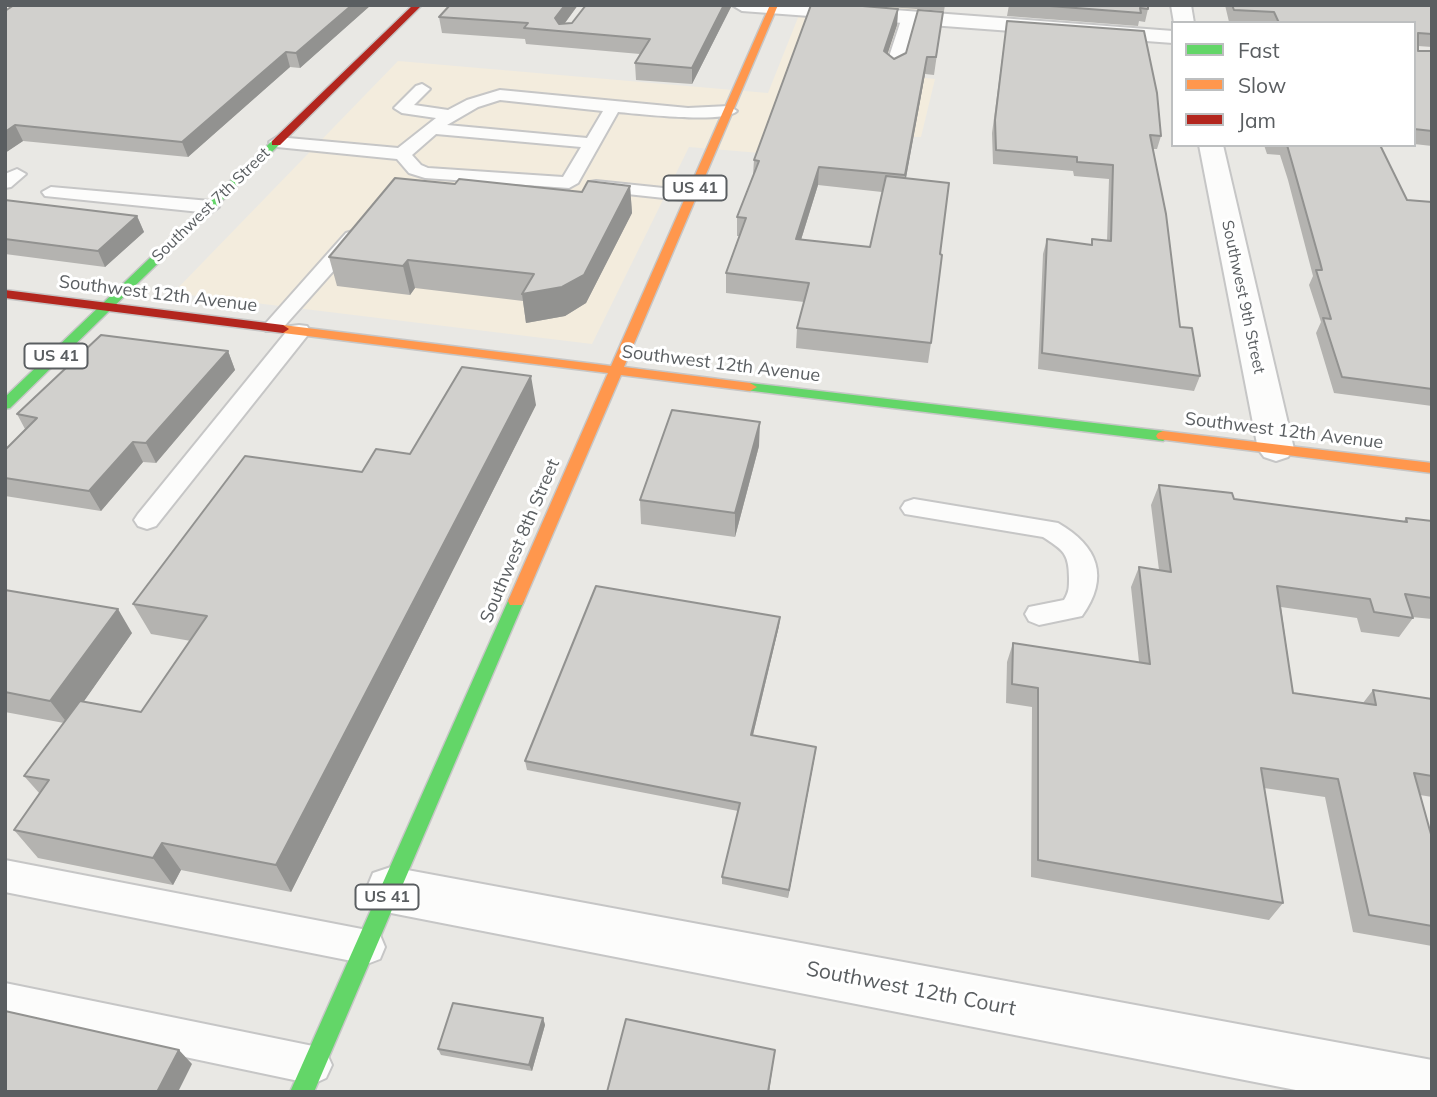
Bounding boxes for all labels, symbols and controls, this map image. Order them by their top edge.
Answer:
legend [1171,21,1416,147]
text: Fast [1238,37,1280,63]
text: Slow [1238,72,1286,98]
text: Jam [1238,107,1276,133]
street label: Southwest 7th Street [148,144,274,266]
road number: US 41 [664,176,726,200]
street label: Southwest 9th Street [1217,219,1269,375]
street label: Southwest 12th Avenue [58,271,258,317]
street label: Southwest 12th Avenue [621,341,821,387]
road number: US 41 [24,344,88,368]
street label: Southwest 12th Avenue [1184,408,1384,454]
street label: Southwest 8th Street [476,456,564,626]
road number: US 41 [356,884,418,909]
street label: Southwest 12th Court [804,956,1018,1022]

